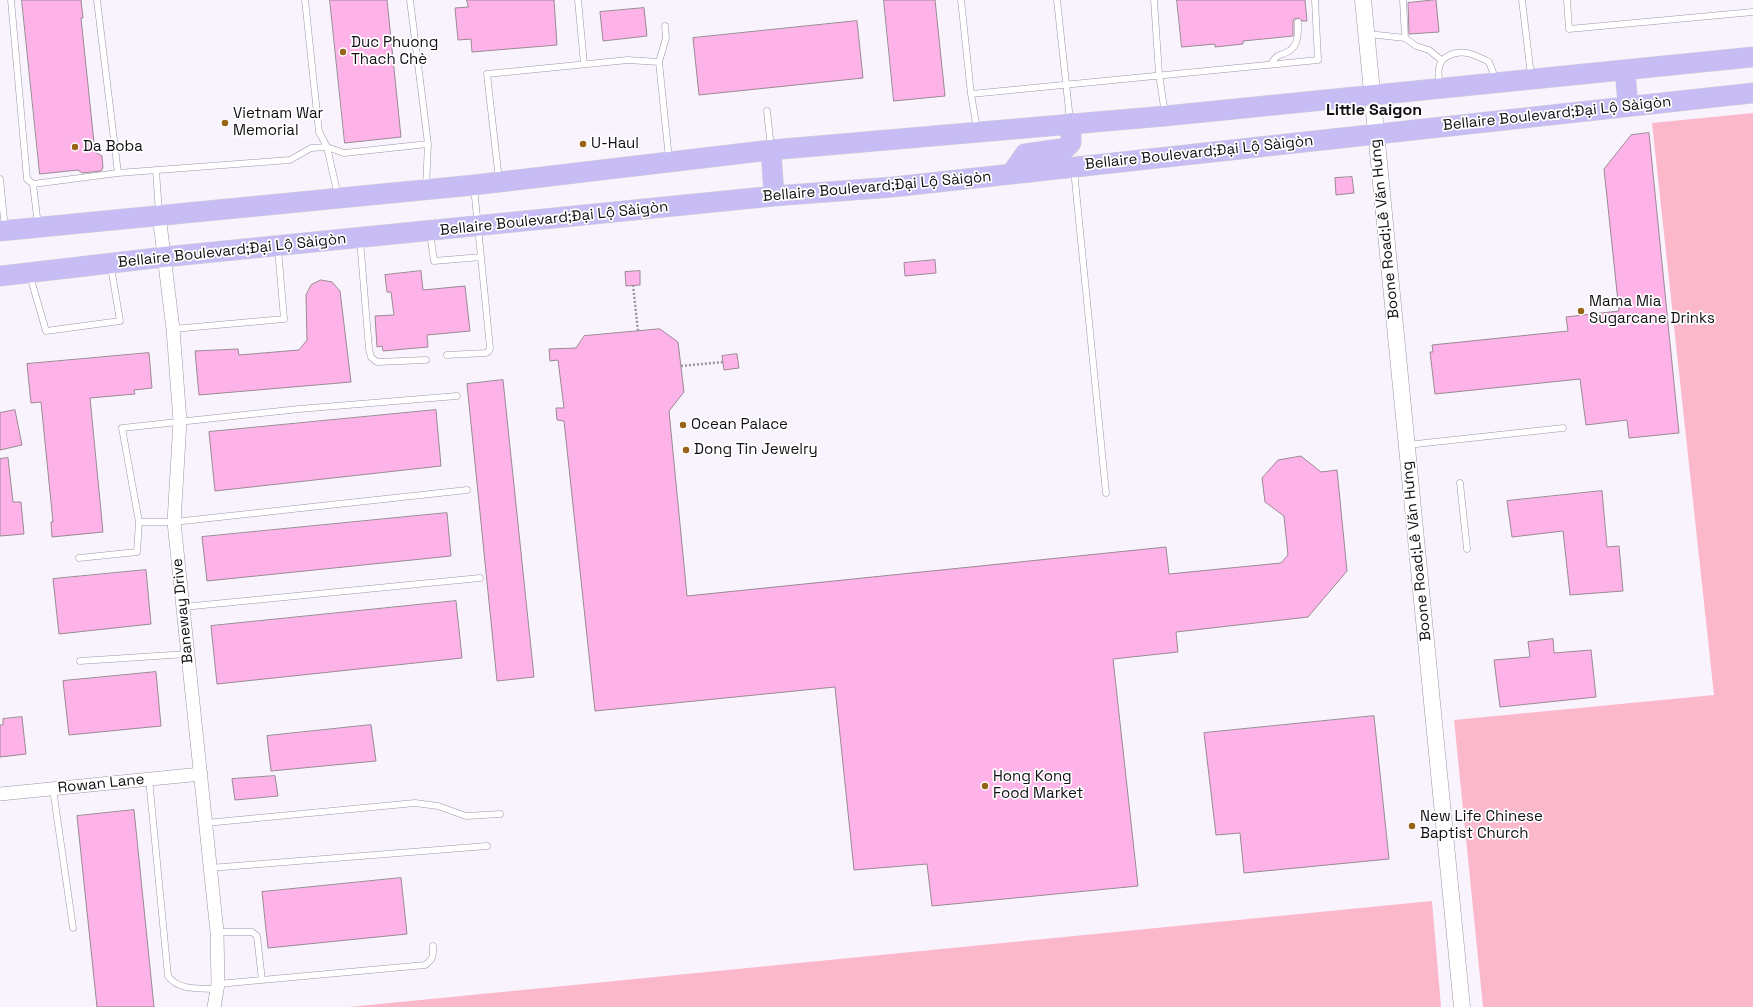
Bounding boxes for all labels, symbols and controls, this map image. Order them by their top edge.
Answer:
place label: Duc Phuong Thach Chè [351,34,438,69]
marker: Duc Phuong Thach Chè [338,47,348,57]
street label: Bellaire Boulevard;Đại Lộ Sàigòn [1442,93,1672,135]
district label: Little Saigon [1326,101,1422,121]
place label: Vietnam War Memorial [233,105,323,140]
marker: Vietnam War Memorial [220,118,230,128]
street label: Bellaire Boulevard;Đại Lộ Sàigòn [1084,132,1314,174]
place label: U-Haul [591,135,639,153]
place label: Da Boba [83,138,143,156]
street label: Boone Road;Lê Văn Hưng [1367,138,1403,320]
marker: U-Haul [578,139,588,149]
marker: Da Boba [70,142,80,152]
street label: Bellaire Boulevard;Đại Lộ Sàigòn [762,168,992,206]
street label: Bellaire Boulevard;Đại Lộ Sàigòn [439,198,669,240]
street label: Bellaire Boulevard;Đại Lộ Sàigòn [117,230,347,272]
place label: Mama Mia Sugarcane Drinks [1589,293,1715,328]
marker: Mama Mia Sugarcane Drinks [1576,306,1586,316]
place label: Ocean Palace [691,416,788,434]
marker: Ocean Palace [678,420,688,430]
place label: Dong Tin Jewelry [694,441,818,459]
marker: Dong Tin Jewelry [681,445,691,455]
street label: Boone Road;Lê Văn Hưng [1399,460,1435,642]
street label: Baneway Drive [169,557,197,665]
place label: Hong Kong Food Market [993,768,1083,803]
street label: Rowan Lane [57,771,145,797]
marker: Hong Kong Food Market [980,781,990,791]
place label: New Life Chinese Baptist Church [1420,808,1543,843]
marker: New Life Chinese Baptist Church [1407,821,1417,831]

